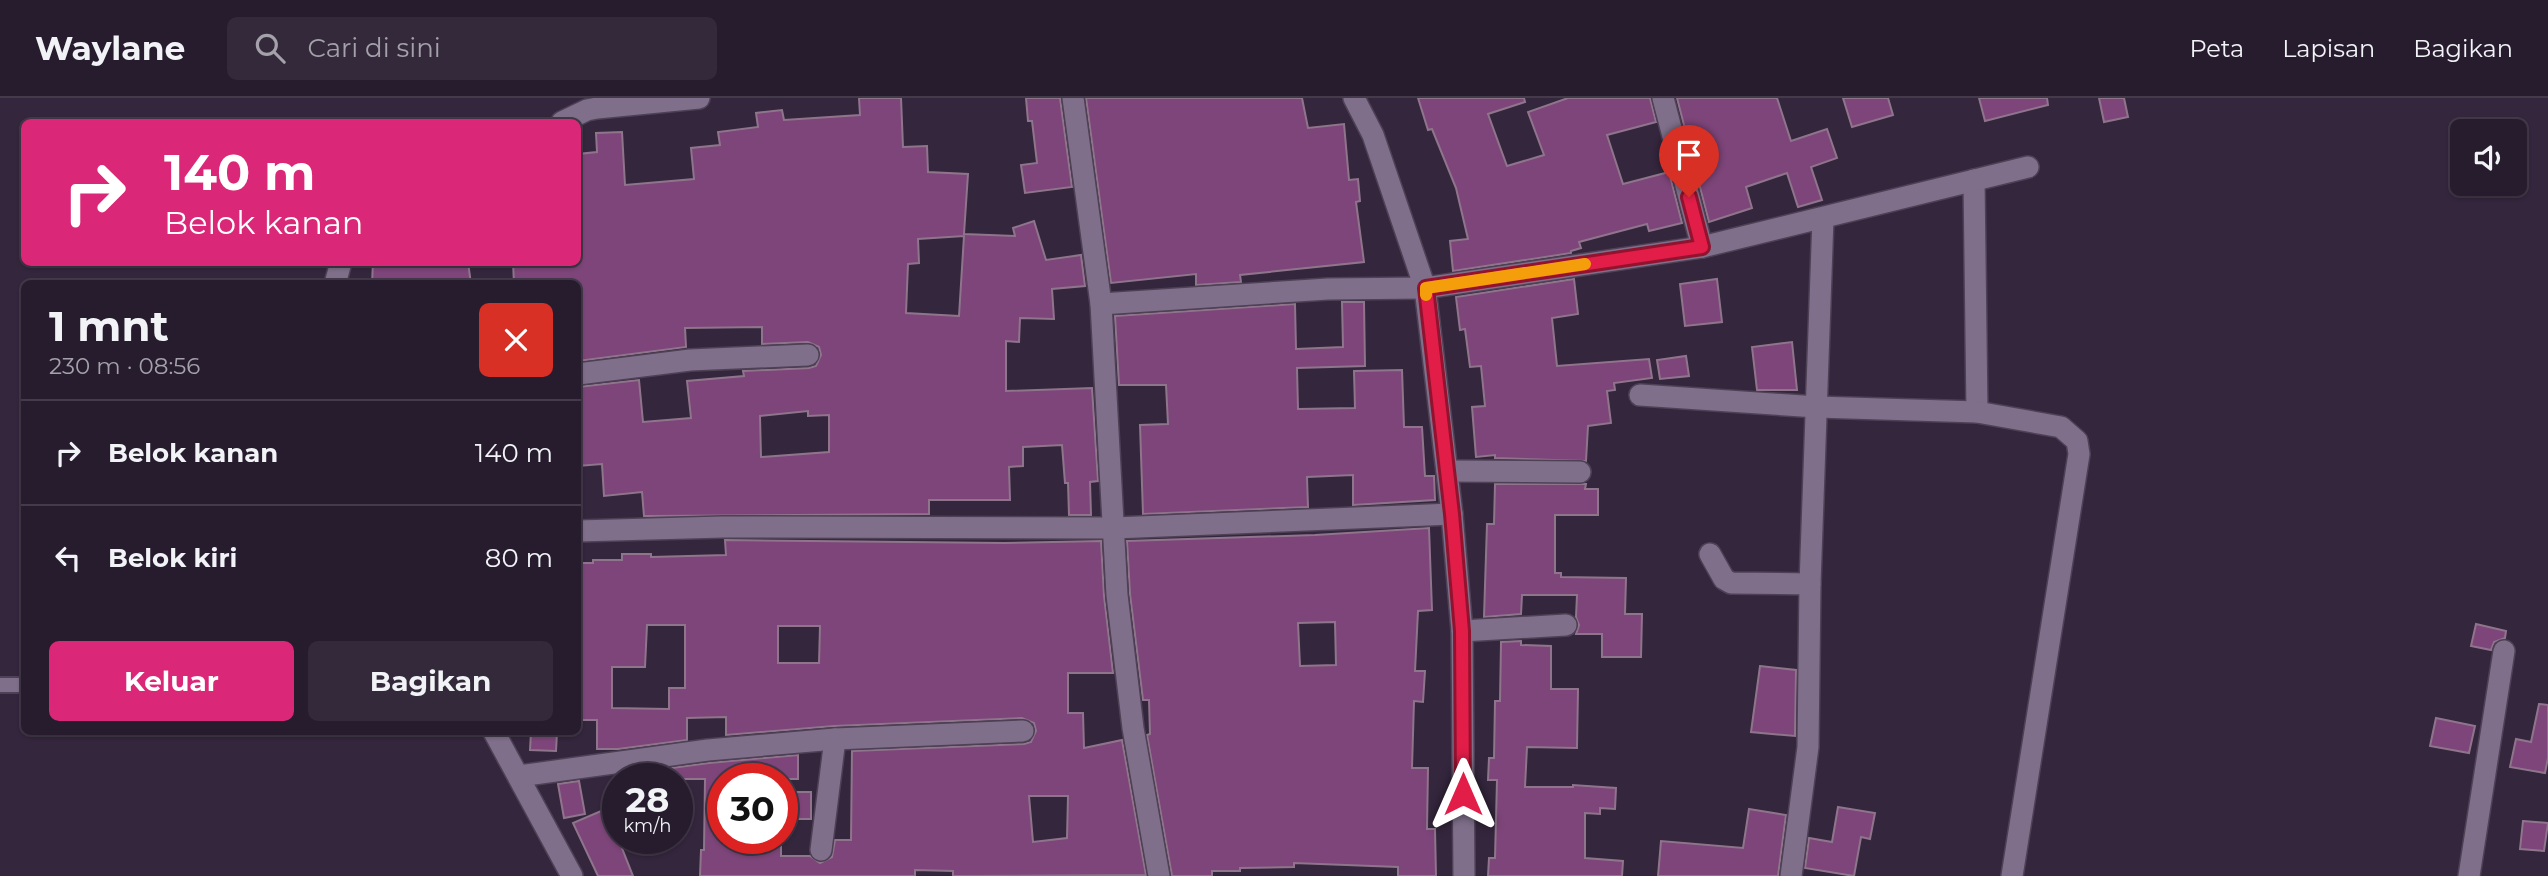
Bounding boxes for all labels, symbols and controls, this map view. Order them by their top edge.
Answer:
search box [227,17,717,80]
text: Waylane [35,28,185,68]
icon: search [251,29,289,67]
text: Cari di sini [307,32,441,64]
text: Peta [2189,34,2244,63]
text: Lapisan [2282,34,2375,63]
text: Bagikan [2413,34,2513,63]
map controls [2450,119,2527,196]
button: sound [2450,119,2527,196]
pin [1659,125,1719,197]
icon: arrive [1670,136,1708,174]
text: 140 m [164,143,316,202]
icon: right [49,147,140,238]
text: Belok kanan [164,203,364,242]
text: 1 mnt [49,300,169,352]
button: close [479,303,553,377]
text: 230 m · 08:56 [49,352,200,380]
icon: right [49,434,87,472]
text: Belok kanan [108,437,278,469]
text: 140 m [475,437,553,469]
icon: left [49,539,87,577]
text: Belok kiri [108,542,237,574]
text: 80 m [485,542,553,574]
button: Keluar [49,641,294,721]
button: Bagikan [308,641,553,721]
position arrow [1426,757,1500,831]
speed limit sign: 30 [707,763,798,854]
text: 28 [626,778,669,821]
text: km/h [623,815,672,837]

